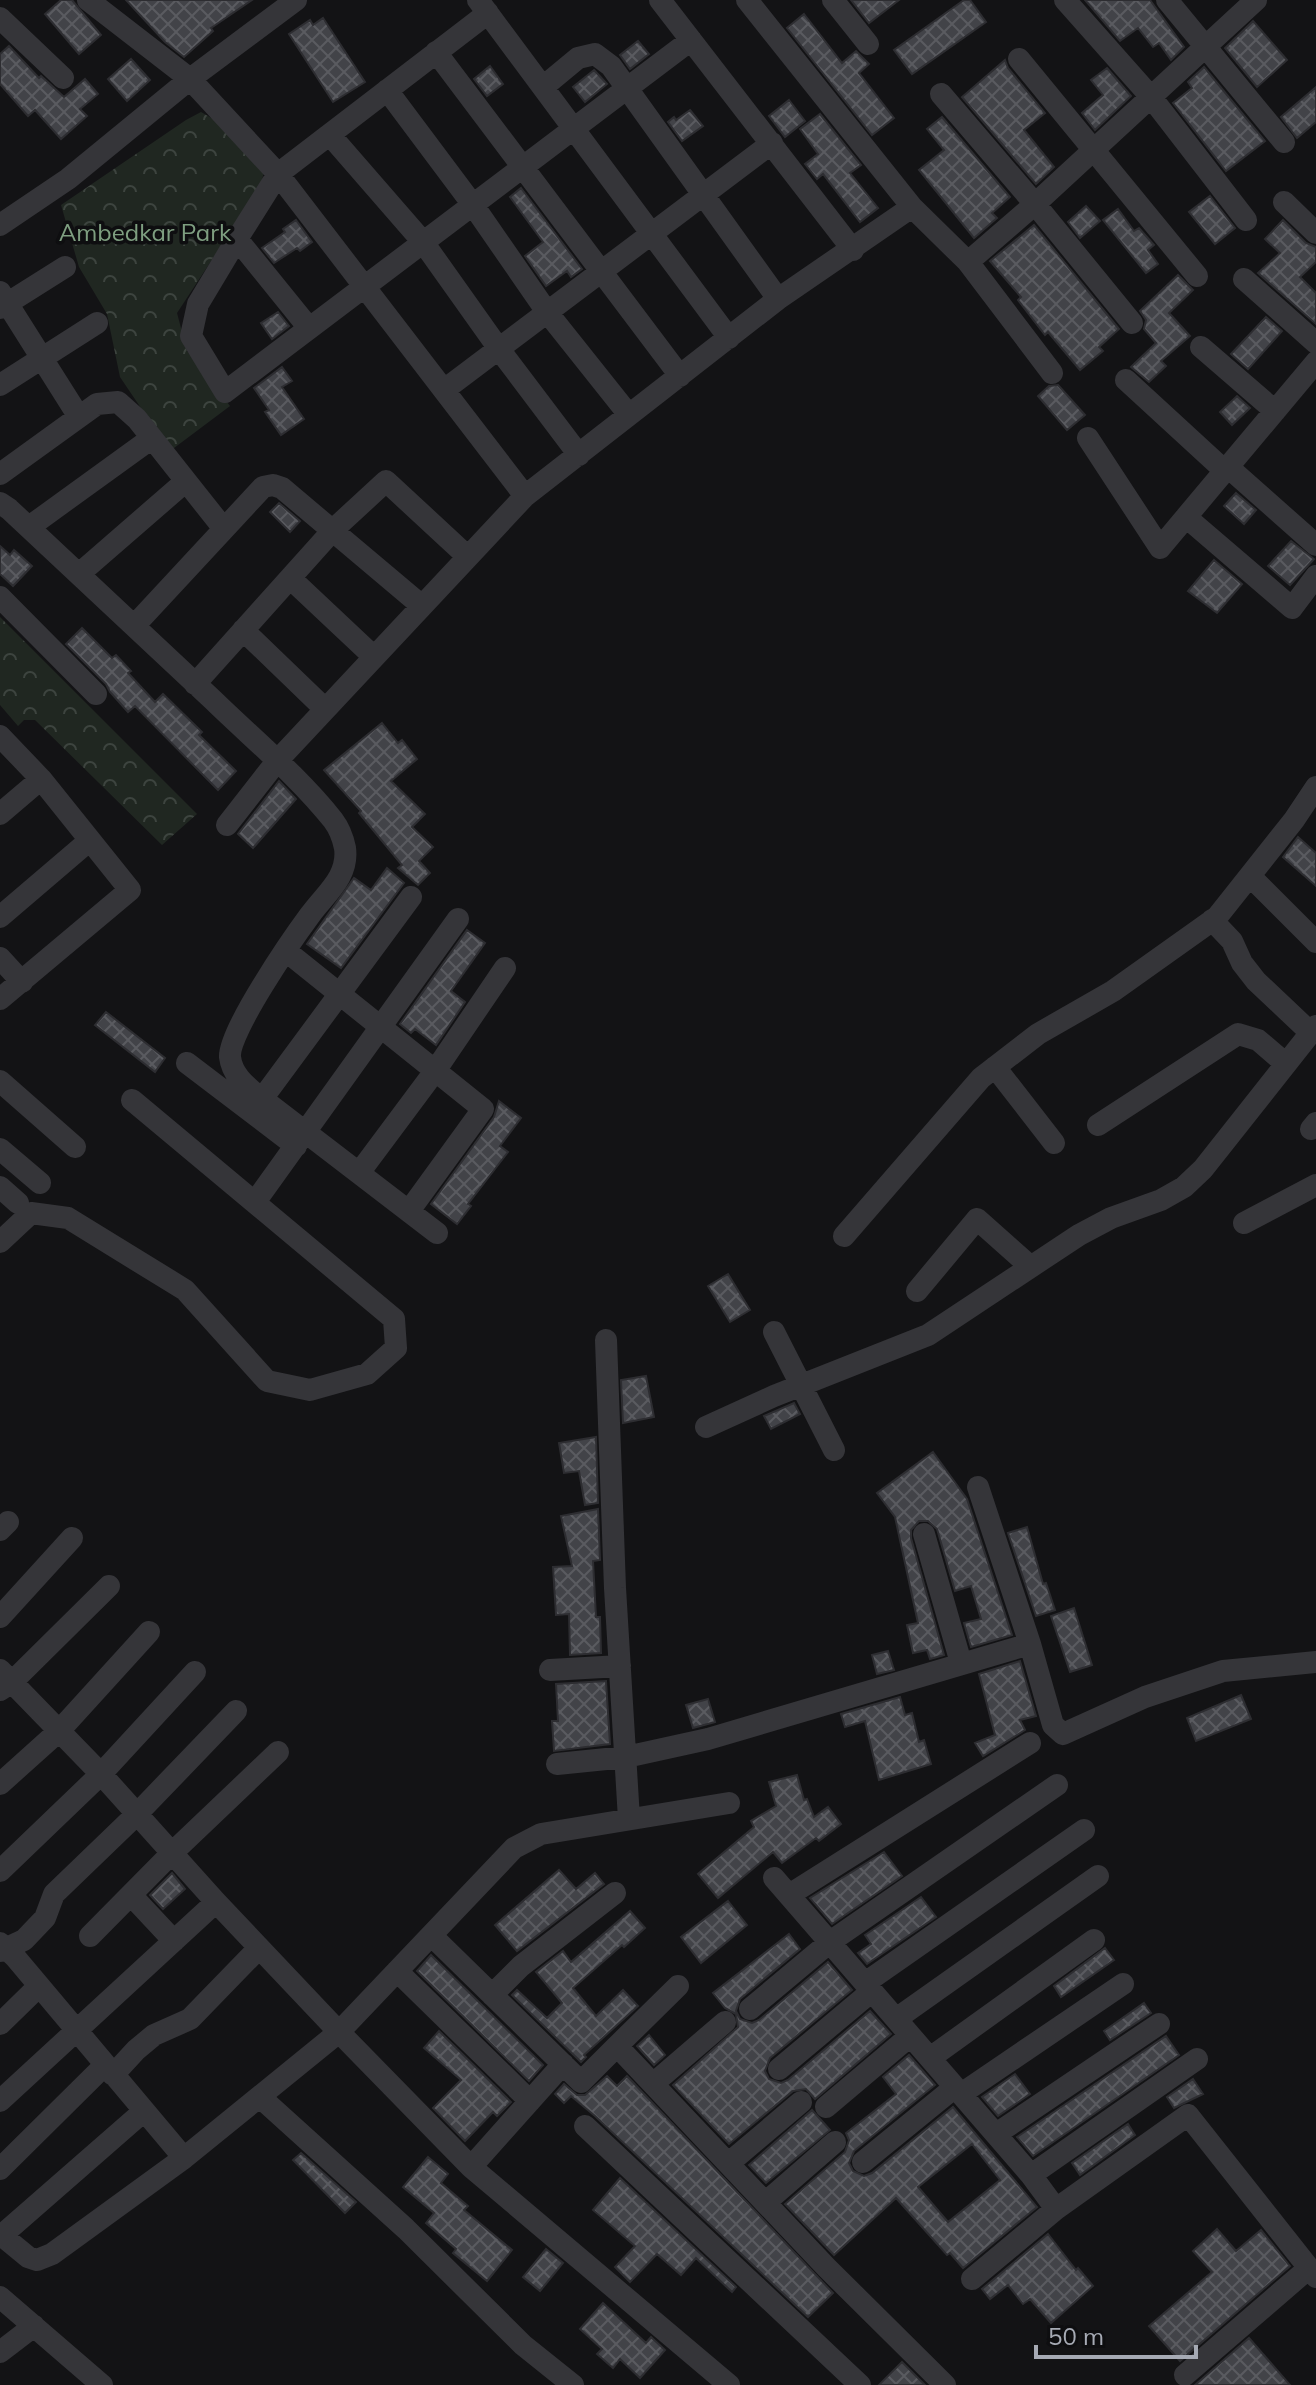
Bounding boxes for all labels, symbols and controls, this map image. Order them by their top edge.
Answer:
park label: Ambedkar Park [59,217,232,247]
scale bar [1036,2309,1196,2359]
text: 50 m [1048,2321,1104,2351]

